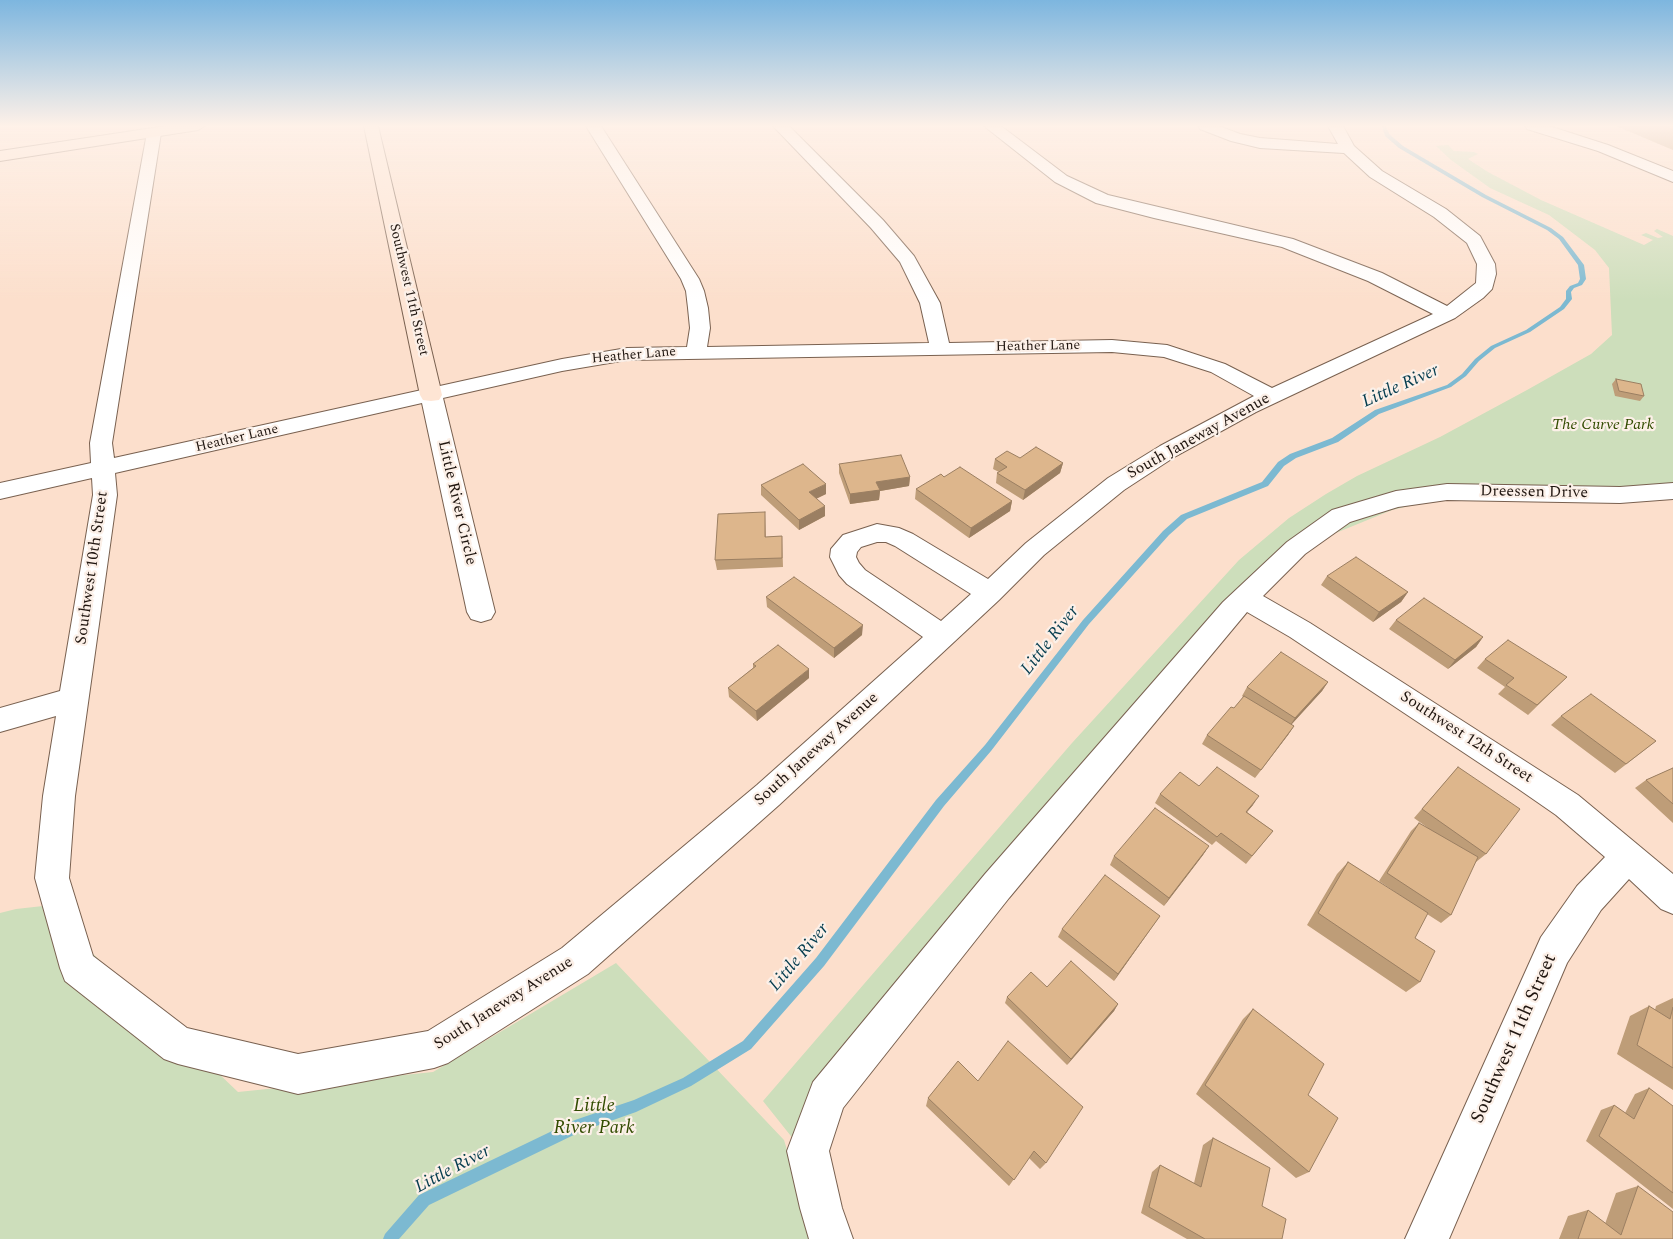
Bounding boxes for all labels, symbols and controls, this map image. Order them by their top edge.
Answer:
street label: Southwest 11th Street [385,222,431,358]
street label: Heather Lane [996,338,1080,356]
street label: Heather Lane [591,344,677,368]
water label: Little River [1359,360,1443,414]
street label: South Janeway Avenue [1124,390,1274,484]
park label: The Curve Park [1552,416,1654,436]
street label: Heather Lane [194,421,280,457]
street label: Little River Circle [432,439,480,567]
street label: Dreessen Drive [1480,482,1588,504]
street label: Southwest 10th Street [73,490,113,646]
water label: Little River [1017,602,1085,680]
street label: Southwest 12th Street [1396,688,1536,788]
street label: South Janeway Avenue [751,689,883,811]
water label: Little River [765,920,835,996]
street label: Southwest 11th Street [1467,951,1563,1127]
street label: South Janeway Avenue [431,953,577,1055]
park label: Little River Park [553,1096,635,1140]
water label: Little River [412,1141,494,1199]

